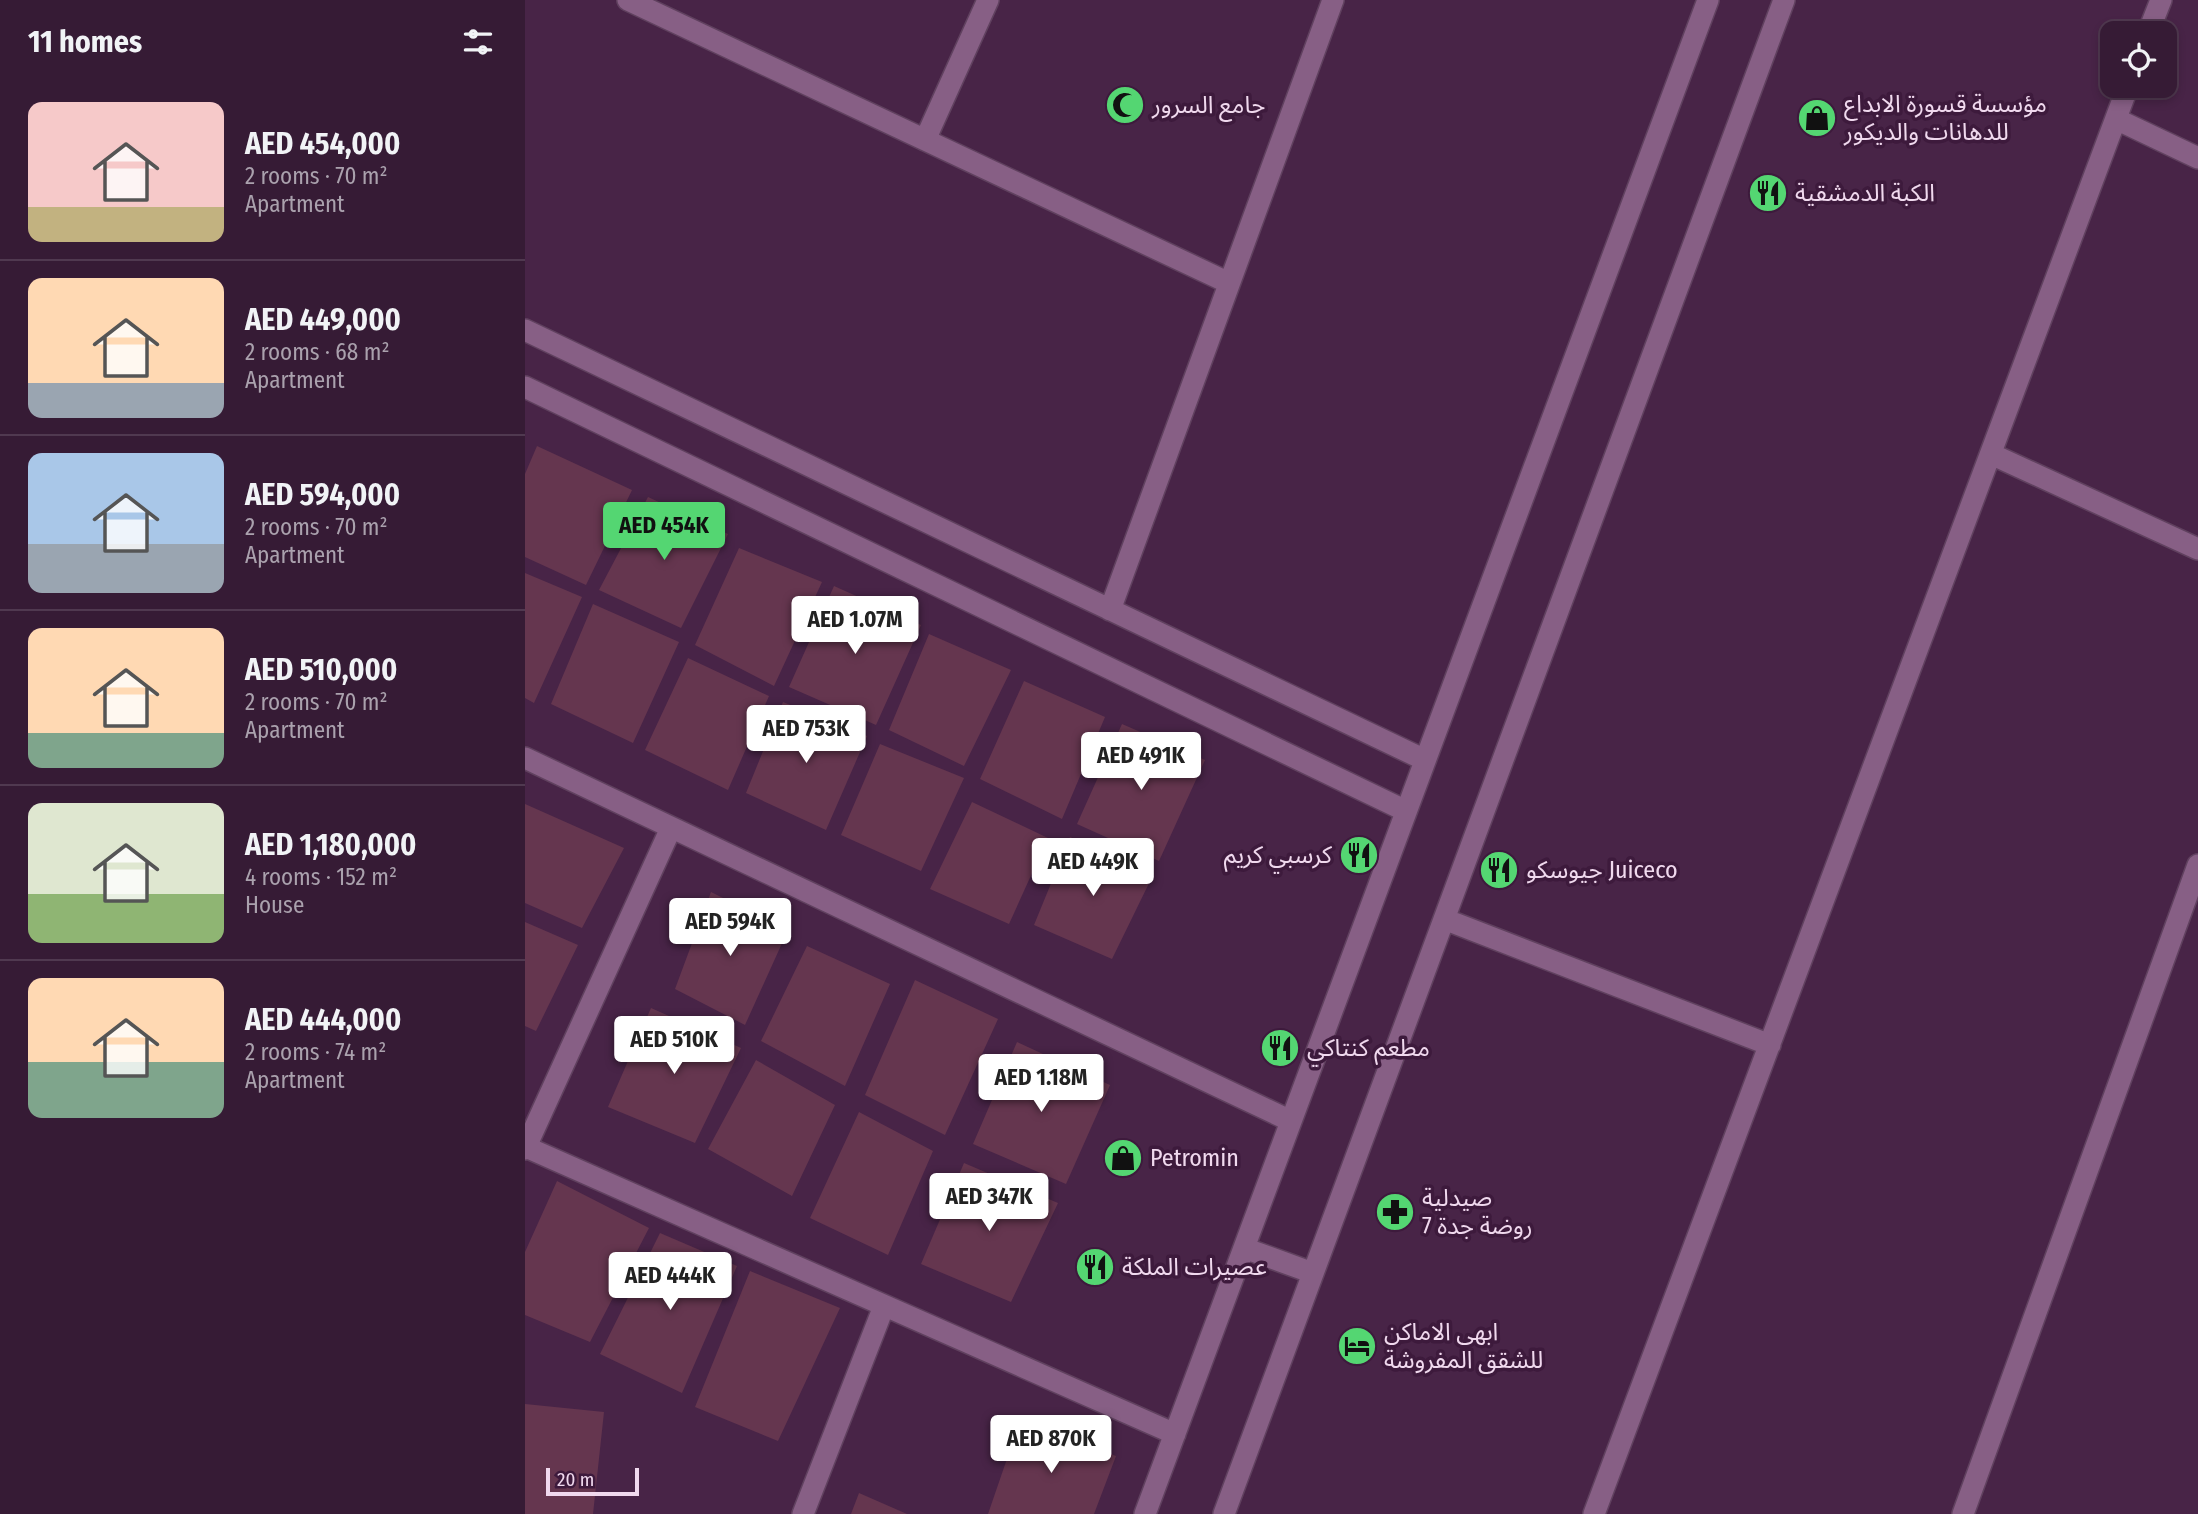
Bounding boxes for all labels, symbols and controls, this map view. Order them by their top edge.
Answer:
map controls [2100,21,2177,98]
button: locate [2100,21,2177,98]
icon: filters [459,23,497,61]
text: 11 homes [28,24,142,60]
mosque icon: جامع السرور [1104,84,1146,126]
place label: مؤسسة قسورة الابداع للدهانات والديكور [1843,90,2047,146]
place label: جامع السرور [1151,91,1266,122]
shop icon: مؤسسة قسورة الابداع للدهانات والديكور [1796,97,1838,139]
text: AED 454,000 [245,126,400,162]
icon: home [84,130,168,214]
text: 2 rooms · 70 m² [245,162,388,190]
restaurant icon: الكبة الدمشقية [1747,172,1789,214]
place label: الكبة الدمشقية [1795,179,1935,207]
text: Apartment [245,190,345,218]
text: AED 449,000 [245,302,401,338]
icon: home [84,306,168,390]
text: 2 rooms · 68 m² [245,338,390,366]
text: Apartment [245,366,345,394]
text: AED 594,000 [245,477,400,513]
icon: home [84,481,168,565]
pin: AED 454K [592,503,736,562]
text: AED 454K [619,511,709,539]
text: 2 rooms · 70 m² [245,513,388,541]
text: Apartment [245,541,345,569]
pin: AED 1.07M [775,596,935,656]
text: AED 1.07M [807,605,903,633]
text: AED 510,000 [245,652,397,688]
icon: home [84,656,168,740]
text: 2 rooms · 70 m² [245,688,388,716]
pin: AED 753K [734,706,878,765]
text: AED 753K [763,714,849,742]
text: Apartment [245,716,345,744]
pin: AED 491K [1069,732,1213,792]
text: AED 491K [1097,741,1185,769]
text: AED 1,180,000 [245,827,416,863]
icon: home [84,831,168,915]
restaurant icon: كرسبي كريم [1338,834,1380,876]
pin: AED 449K [1021,838,1165,898]
place label: كرسبي كريم [1224,841,1333,874]
text: AED 449K [1048,847,1138,875]
restaurant icon: جيوسكو Juiceco [1478,849,1520,891]
place label: جيوسكو Juiceco [1526,856,1678,884]
text: 4 rooms · 152 m² [245,863,397,891]
text: House [245,891,304,919]
pin: AED 594K [658,898,802,958]
text: AED 594K [685,907,775,935]
text: AED 444,000 [245,1002,401,1038]
icon: home [84,1006,168,1090]
pin: AED 510K [602,1016,746,1076]
text: AED 510K [630,1025,718,1053]
restaurant icon: مطعم كنتاكي [1259,1027,1301,1069]
place label: مطعم كنتاكي [1307,1034,1430,1067]
text: 2 rooms · 74 m² [245,1038,386,1066]
pin: AED 1.18M [961,1054,1121,1114]
text: AED 1.18M [995,1063,1088,1091]
text: Apartment [245,1066,345,1094]
shop icon: Petromin [1102,1137,1144,1179]
place label: Petromin [1150,1144,1239,1172]
pin: AED 347K [917,1174,1061,1233]
text: AED 347K [945,1182,1033,1210]
place label: صيدلية روضة جدة 7 [1422,1184,1533,1240]
pharmacy icon: صيدلية روضة جدة 7 [1374,1191,1416,1233]
restaurant icon: عصيرات الملكة [1074,1246,1116,1288]
pin: AED 444K [598,1252,742,1312]
place label: عصيرات الملكة [1122,1253,1267,1281]
text: AED 444K [625,1261,715,1289]
place label: ابهى الاماكن للشقق المفروشة [1384,1318,1543,1375]
hotel icon: ابهى الاماكن للشقق المفروشة [1336,1325,1378,1367]
pin: AED 870K [979,1416,1123,1475]
text: AED 870K [1006,1424,1096,1452]
scale bar [546,1465,639,1497]
text: 20 m [557,1468,594,1491]

